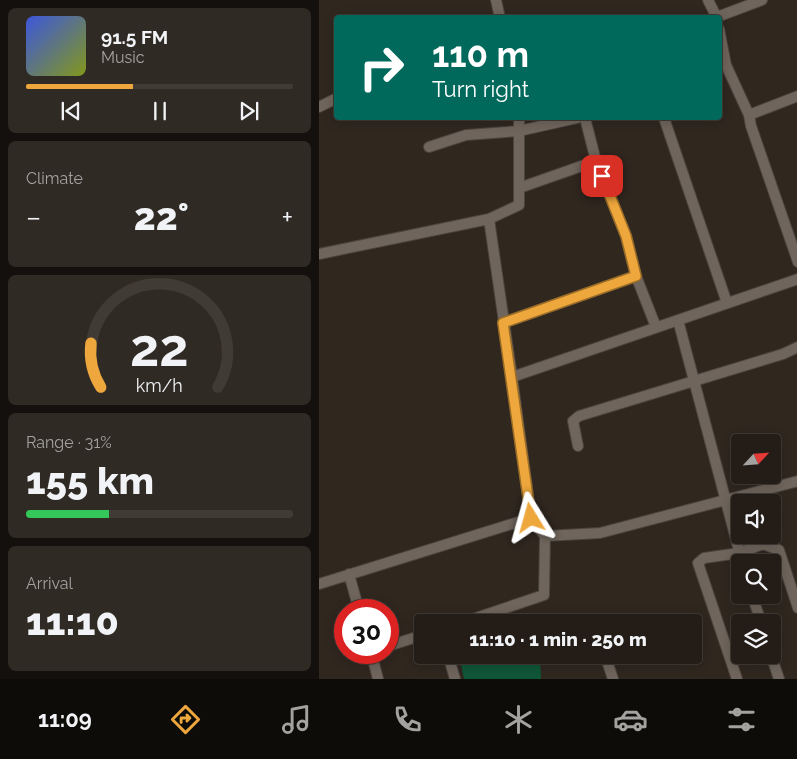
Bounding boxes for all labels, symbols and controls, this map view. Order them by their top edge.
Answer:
text: 91.5 FM [101,26,168,48]
text: 110 m [432,34,529,75]
icon: right [349,35,414,100]
text: Music [101,48,145,67]
text: Turn right [432,76,529,102]
icon: previous [57,97,85,125]
icon: pause [146,97,174,125]
icon: next [235,97,263,125]
pin [581,155,623,197]
icon: arrive [588,162,616,190]
text: Climate [26,169,83,188]
text: 22° [134,194,189,239]
text: − [26,201,41,234]
text: + [281,201,293,234]
text: 22 [130,317,189,378]
text: km/h [136,375,183,396]
text: Range · 31% [26,433,112,452]
north arrow [731,434,781,484]
map controls [731,434,781,664]
text: 155 km [26,458,154,503]
position arrow [504,491,556,543]
button: sound [731,494,781,544]
button: search [731,554,781,604]
text: Arrival [26,574,73,593]
text: 11:10 [26,599,119,644]
speed limit sign: 30 [334,599,399,664]
button: layers [731,614,781,664]
text: 11:10 · 1 min · 250 m [469,628,647,650]
icon: directions [168,702,203,737]
icon: music [279,702,314,737]
icon: phone [390,702,425,737]
icon: climate [501,702,536,737]
icon: car [613,702,648,737]
icon: filters [724,702,759,737]
text: 11:09 [38,706,92,732]

